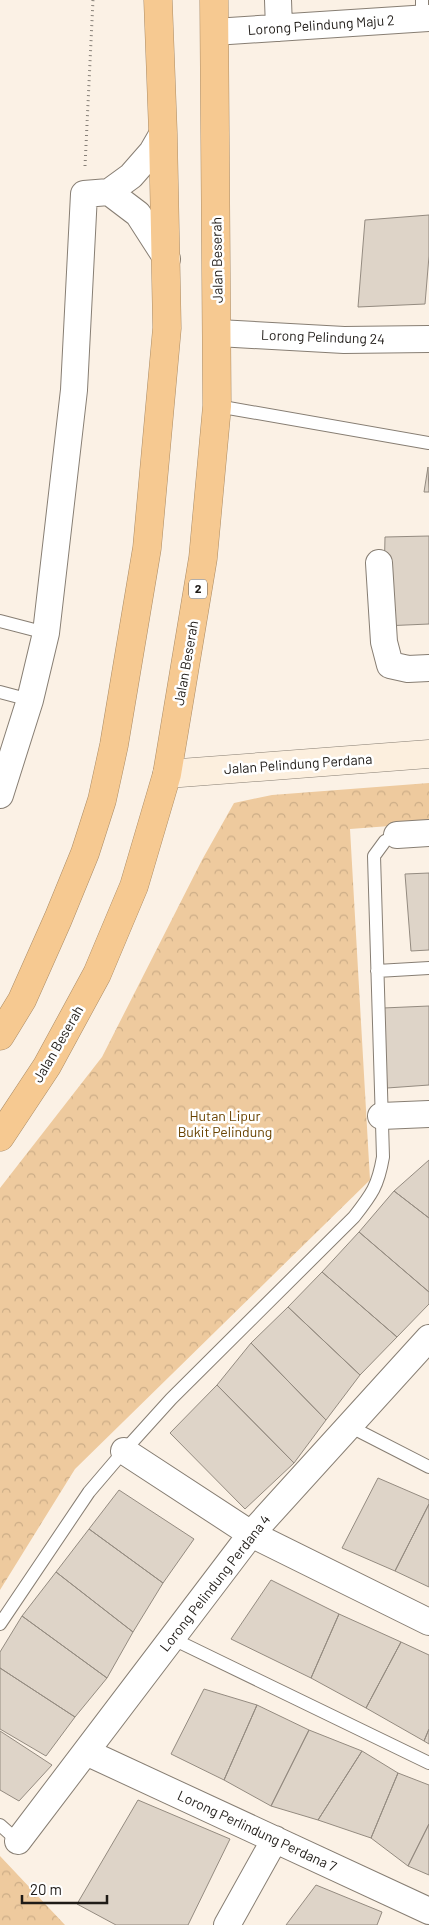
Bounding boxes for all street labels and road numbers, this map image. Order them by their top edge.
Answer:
street label: Lorong Pelindung Maju 2 [247,11,395,38]
street label: Jalan Beserah [207,217,226,303]
street label: Lorong Pelindung 24 [261,326,385,347]
road number: 2 [189,580,207,598]
street label: Jalan Beserah [170,619,201,707]
street label: Jalan Pelindung Perdana [223,750,373,777]
street label: Jalan Beserah [29,1002,86,1085]
street label: Lorong Pelindung Perdana 4 [156,1511,273,1655]
street label: Lorong Perlindung Perdana 7 [175,1786,340,1875]

